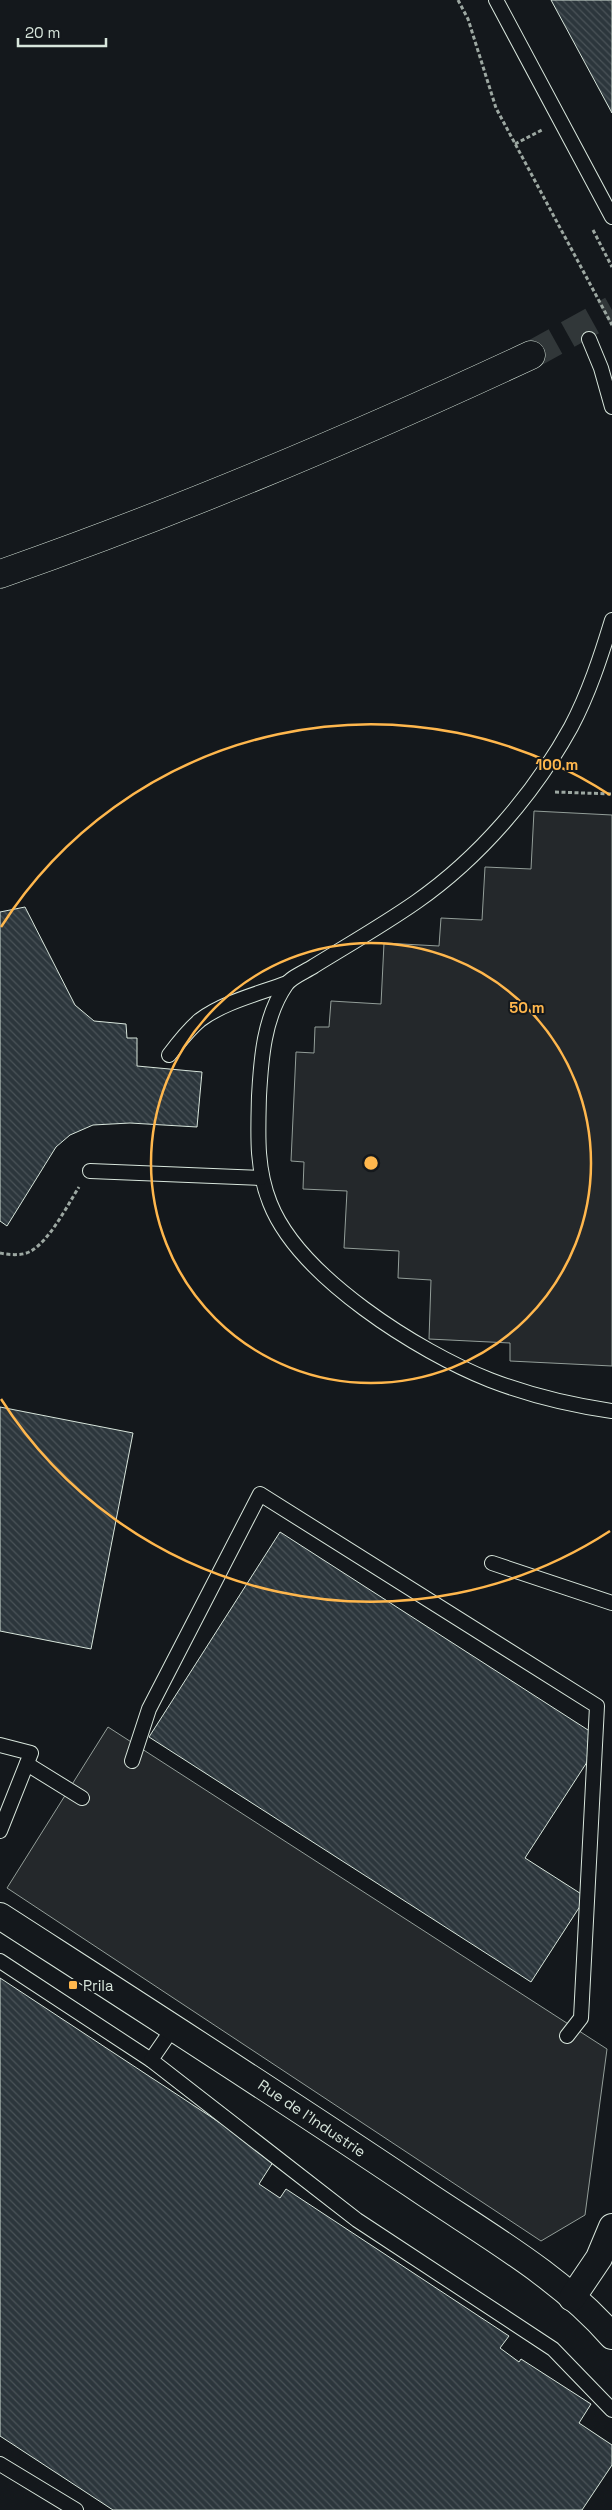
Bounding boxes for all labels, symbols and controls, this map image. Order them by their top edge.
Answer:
scale bar [18,15,105,47]
text: 20 m [25,23,60,42]
text: 100 m [536,755,578,774]
text: 50 m [509,998,545,1017]
centre of rings [362,1154,380,1172]
place label: Prila [83,1976,114,1995]
marker: Prila [67,1979,79,1991]
street label: Rue de l'Industrie [255,2075,370,2161]

